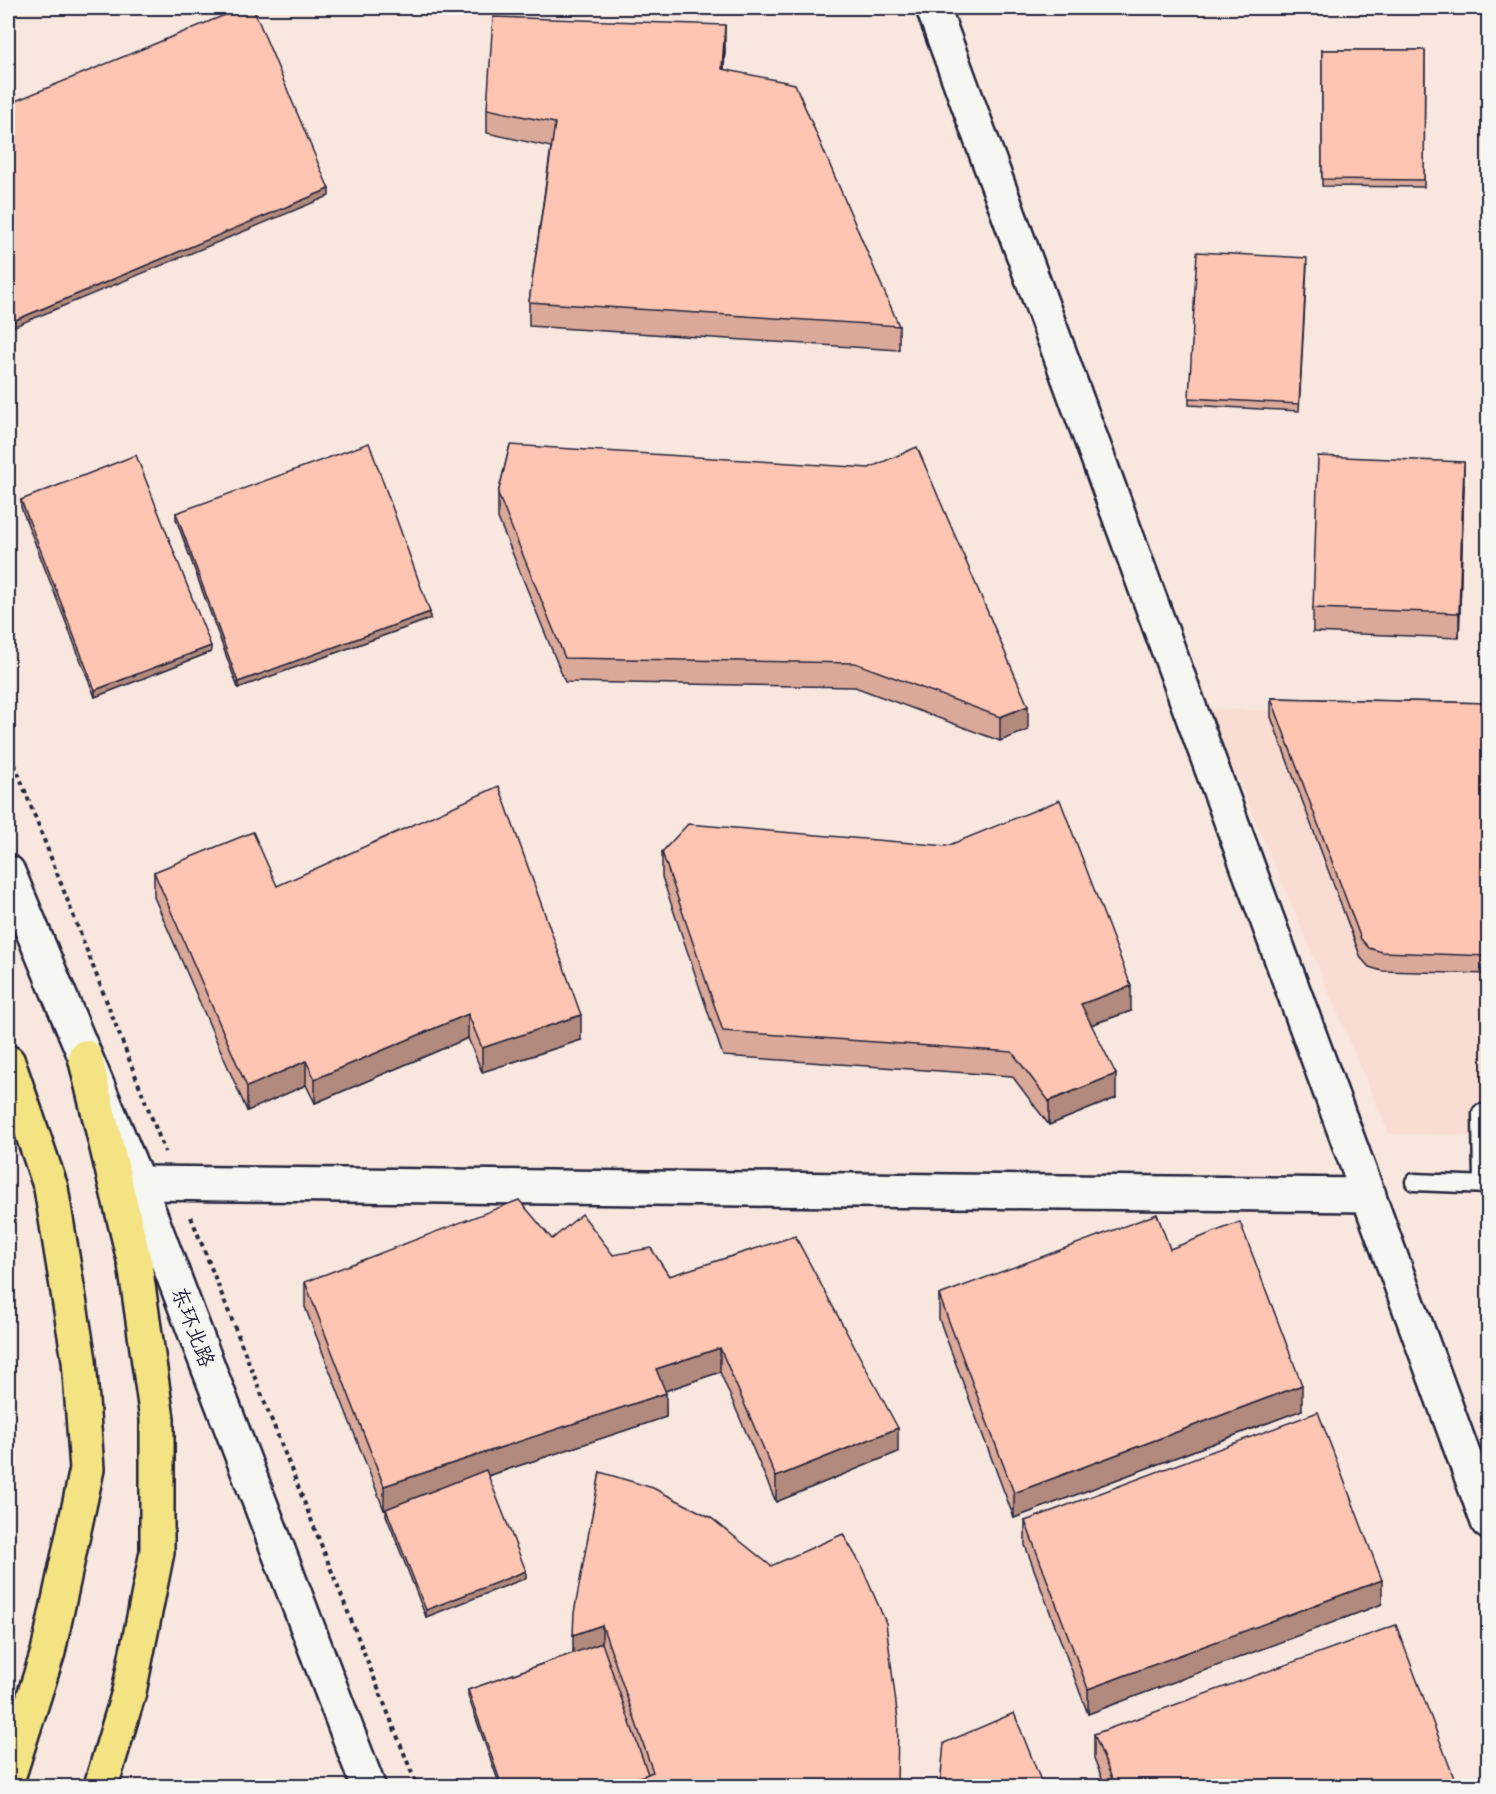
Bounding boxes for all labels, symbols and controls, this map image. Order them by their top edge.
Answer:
street label: 东环北路 [162,1283,220,1372]

